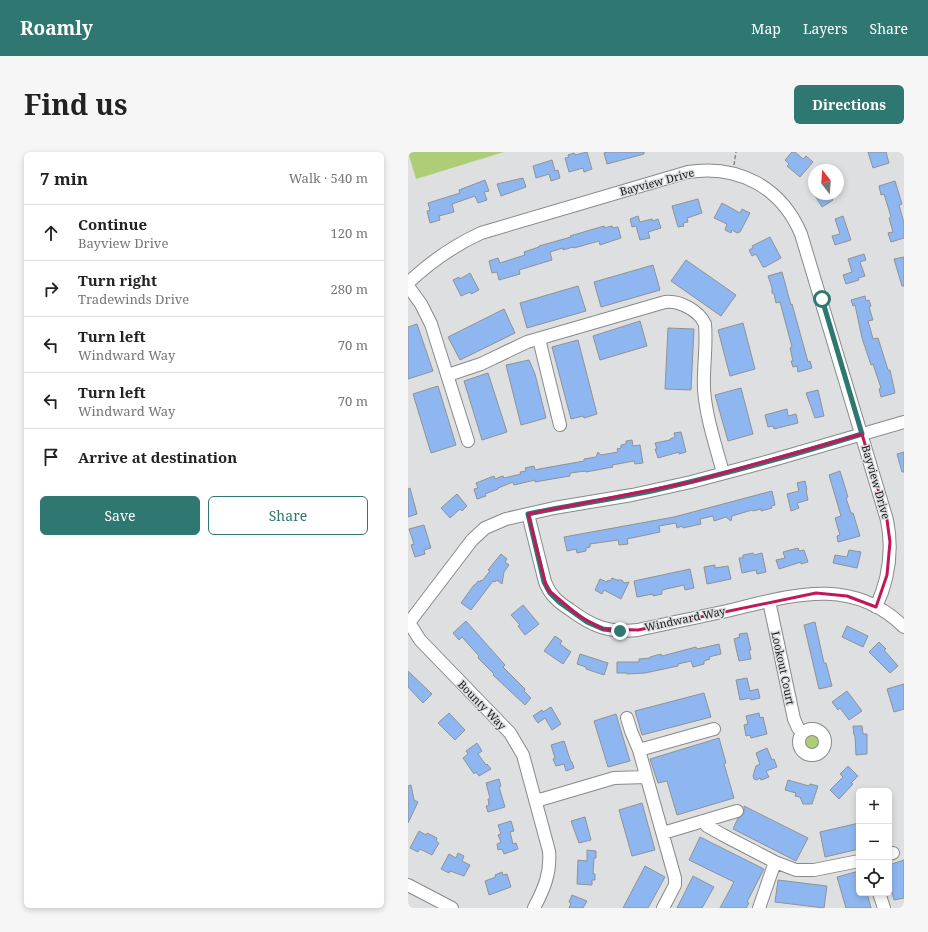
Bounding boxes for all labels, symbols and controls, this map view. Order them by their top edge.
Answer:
text: Roamly [20,15,93,41]
text: Map [751,19,781,38]
text: Layers [803,19,848,38]
text: Share [870,19,908,38]
text: Find us [24,85,128,123]
button: Directions [794,85,904,124]
street label: Bayview Drive [618,164,696,199]
north arrow [808,164,844,200]
text: 7 min [40,167,88,190]
text: Walk · 540 m [289,169,368,187]
text: Continue [78,214,147,234]
icon: ahead [40,222,62,244]
text: 120 m [331,224,368,242]
text: Bayview Drive [78,234,168,252]
text: Turn right [78,270,157,290]
icon: right [40,278,62,300]
text: 280 m [331,280,368,298]
text: Tradewinds Drive [78,290,189,308]
route start [813,290,831,308]
text: Turn left [78,326,146,346]
icon: left [40,334,62,356]
text: 70 m [338,336,368,354]
text: Windward Way [78,346,175,364]
text: Turn left [78,382,146,402]
icon: left [40,390,62,412]
text: 70 m [338,392,368,410]
text: Windward Way [78,402,175,420]
street label: Bayview Drive [859,443,894,521]
icon: arrive [40,446,62,468]
text: Arrive at destination [78,447,237,467]
button: Save [40,496,200,535]
button: Share [208,496,368,535]
street label: Windward Way [643,602,727,634]
route end [611,622,629,640]
street label: Lookout Court [768,630,799,706]
street label: Bounty Way [455,677,510,733]
map controls [856,788,892,896]
button: + [856,788,892,824]
button: − [856,824,892,860]
button: locate [856,860,892,896]

